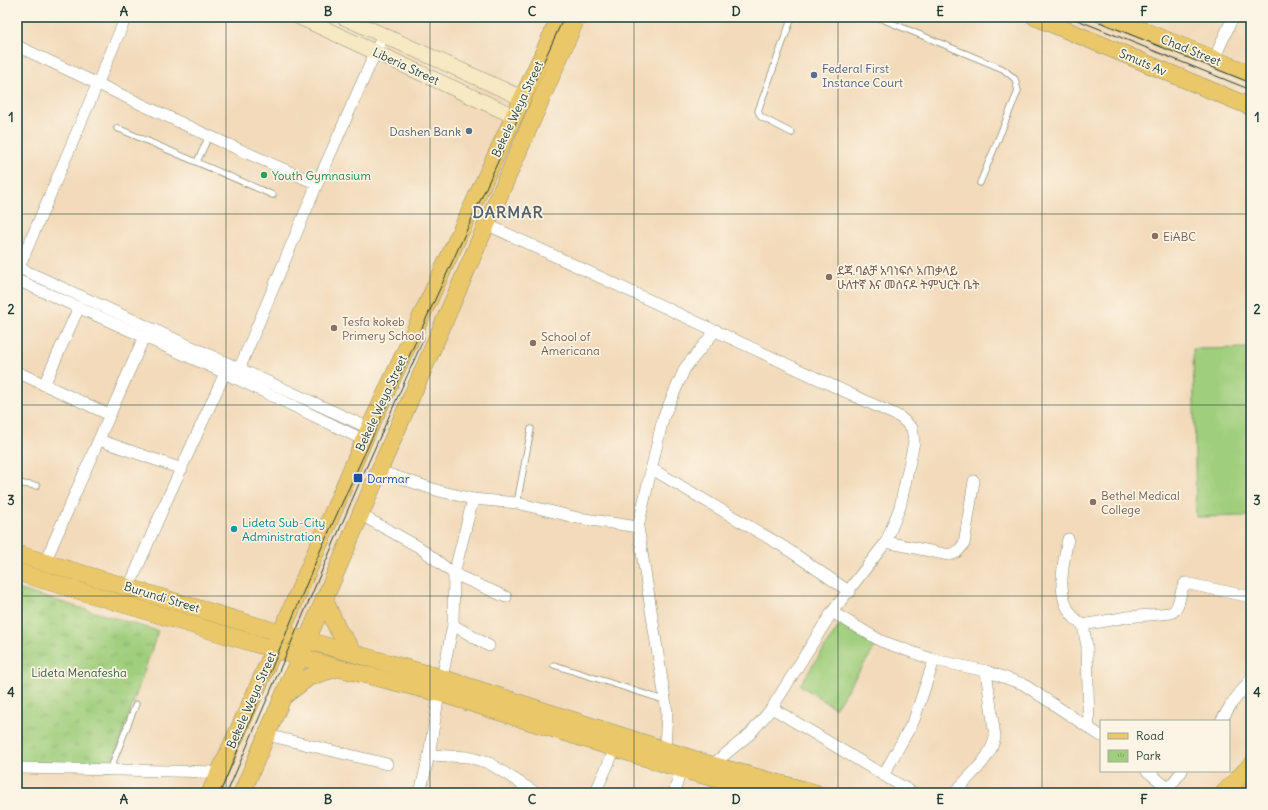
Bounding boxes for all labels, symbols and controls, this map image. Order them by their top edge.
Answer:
text: A [120,3,129,20]
text: B [324,3,333,20]
text: C [528,3,537,20]
text: D [731,3,741,20]
text: E [936,3,944,20]
text: F [1140,3,1148,20]
street label: Chad Street [1159,31,1223,69]
street label: Liberia Street [370,44,442,88]
street label: Smuts Av [1117,45,1169,79]
street label: Bekele Weya Street [488,59,546,159]
place label: Federal First Instance Court [822,61,903,90]
marker: Federal First Instance Court [809,70,819,80]
text: 1 [8,109,14,126]
text: 1 [1254,109,1260,126]
place label: Dashen Bank [389,124,461,139]
marker: Dashen Bank [464,126,474,136]
place label: Youth Gymnasium [272,168,371,183]
marker: Youth Gymnasium [259,170,269,180]
district label: DARMAR [472,202,544,222]
place label: EiABC [1163,229,1196,244]
marker: EiABC [1150,231,1160,241]
place label: ደጃ.ባልቻ አባነፍሶ አጠቃላይ ሁለተኛ እና መሰናዶ ትምህርት ቤት [837,263,980,292]
marker: ደጃ.ባልቻ አባነፍሶ አጠቃላይ ሁለተኛ እና መሰናዶ ትምህርት ቤት [824,272,834,282]
text: 2 [7,301,15,318]
text: 2 [1253,301,1261,318]
place label: Tesfa kokeb Primery School [342,314,424,343]
marker: Tesfa kokeb Primery School [329,323,339,333]
place label: School of Americana [541,329,600,358]
marker: School of Americana [528,338,538,348]
street label: Bekele Weya Street [352,353,410,453]
place label: Darmar [367,471,410,486]
marker: Darmar [352,472,364,484]
place label: Bethel Medical College [1101,488,1180,517]
text: 3 [7,492,15,509]
text: 3 [1253,492,1261,509]
marker: Bethel Medical College [1088,497,1098,507]
place label: Lideta Sub-City Administration [242,515,325,544]
marker: Lideta Sub-City Administration [229,524,239,534]
street label: Burundi Street [122,578,202,616]
street label: Bekele Weya Street [223,649,279,751]
park label: Lideta Menafesha [31,665,127,680]
text: 4 [7,684,15,701]
text: 4 [1253,684,1261,701]
legend [1100,720,1230,772]
text: Road [1136,728,1164,743]
text: Park [1136,748,1161,763]
text: A [120,791,129,808]
text: B [324,791,333,808]
text: C [528,791,537,808]
text: D [731,791,741,808]
text: E [936,791,944,808]
text: F [1140,791,1148,808]

